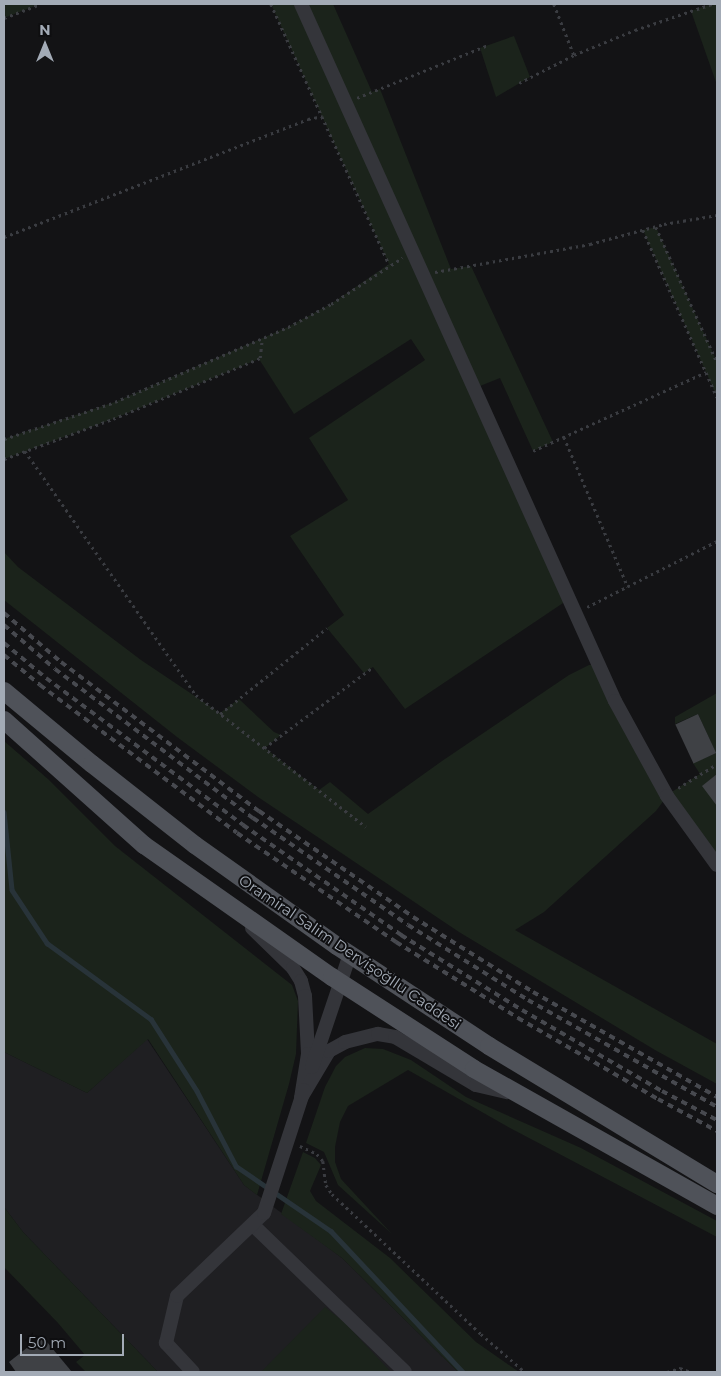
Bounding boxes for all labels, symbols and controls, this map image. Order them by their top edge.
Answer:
north arrow [20,20,70,70]
text: N [39,21,51,39]
street label: Oramiral Salim Dervişoğllu Caddesi [236,871,464,1033]
scale bar [22,1324,126,1356]
text: 50 m [28,1333,66,1352]

